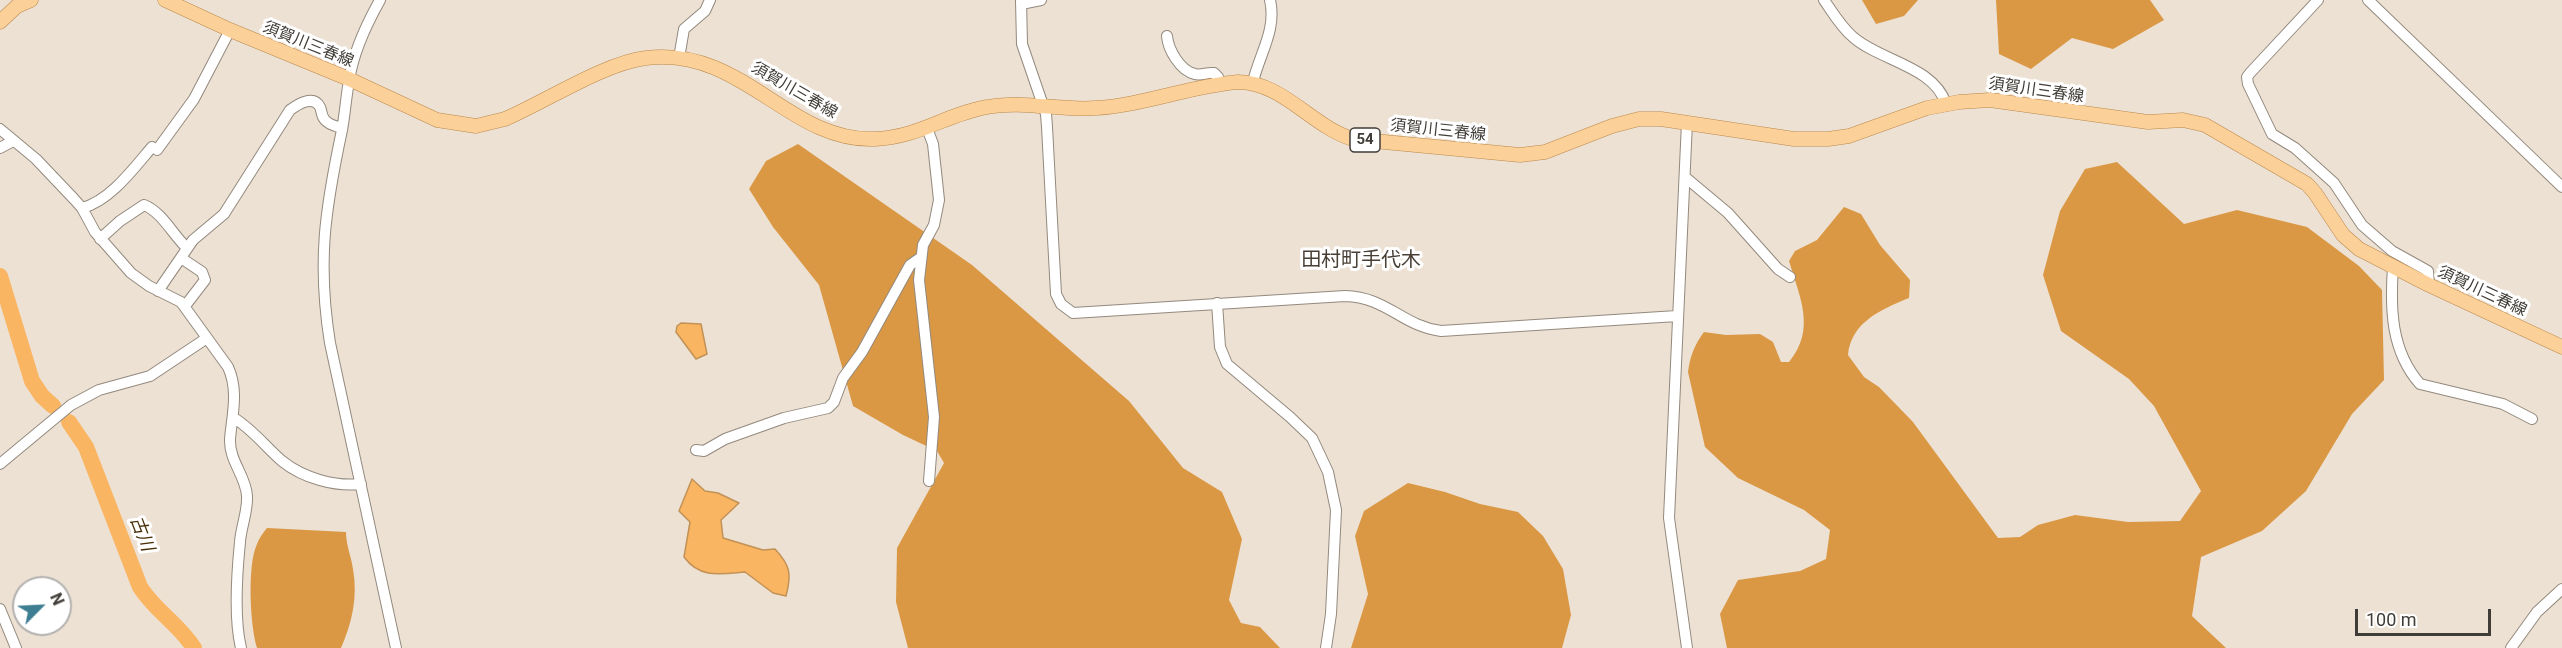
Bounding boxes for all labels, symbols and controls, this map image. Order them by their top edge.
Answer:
street label: 須賀川三春線 [260,18,356,72]
street label: 須賀川三春線 [748,59,840,123]
street label: 須賀川三春線 [1987,75,2085,107]
street label: 須賀川三春線 [1389,116,1487,146]
road number: 54 [1350,128,1380,152]
district label: 田村町手代木 [1301,249,1421,273]
street label: 須賀川三春線 [2434,263,2530,321]
water label: 古川 [124,513,158,555]
north arrow [12,576,72,636]
text: N [46,590,68,608]
scale bar [2358,597,2494,635]
text: 100 m [2366,609,2417,630]

